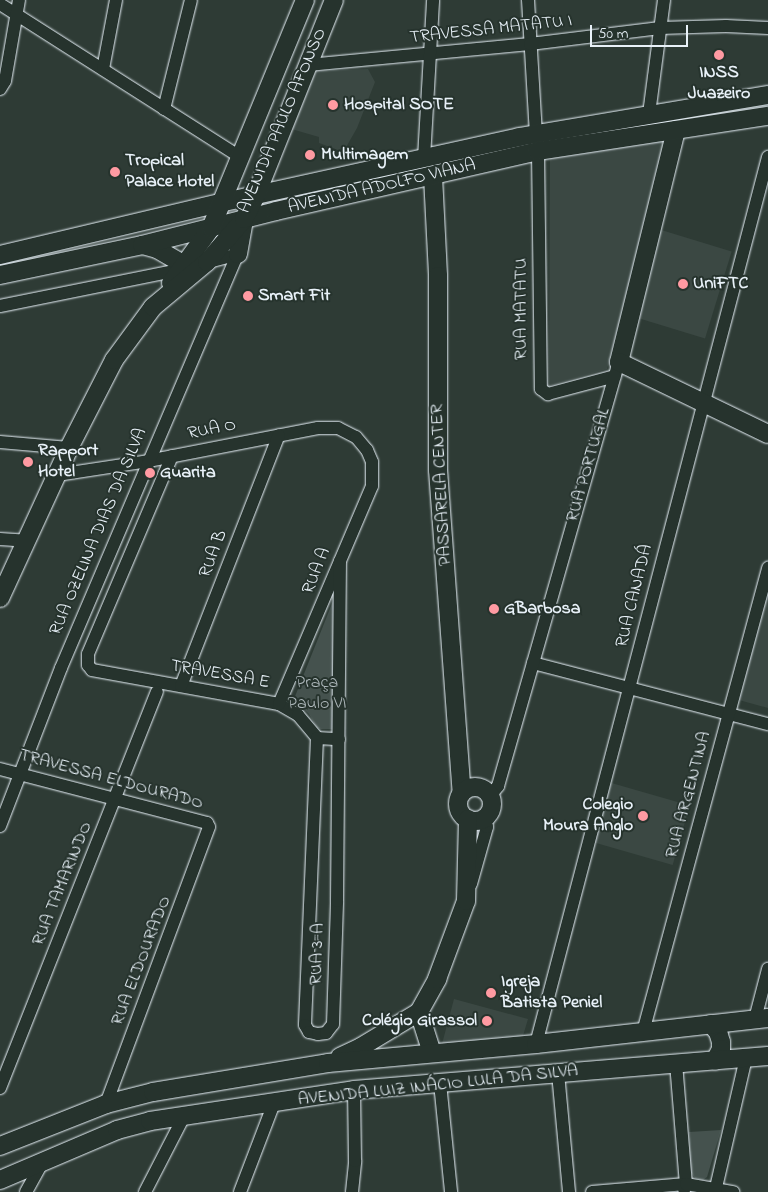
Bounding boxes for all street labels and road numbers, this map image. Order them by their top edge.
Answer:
street label: TRAVESSA MATATU I [409,11,573,49]
street label: AVENIDA PAULO AFONSO [234,25,332,217]
street label: AVENIDA ADOLFO VIANA [286,155,478,219]
street label: RUA MATATU [511,258,533,360]
street label: PASSARELA CENTER [427,404,457,566]
street label: RUA PORTUGAL [562,405,616,525]
street label: RUA O [186,415,238,445]
street label: RUA OZELINA DIAS DA SILVA [45,425,153,639]
street label: RUA B [195,527,233,581]
street label: RUA CANADÁ [612,542,658,650]
street label: RUA A [298,545,336,597]
street label: TRAVESSA E [169,656,271,694]
street label: RUA ARGENTINA [662,729,716,861]
street label: TRAVESSA ELDOURADO [17,745,205,815]
street label: RUA TAMARINDO [28,819,98,949]
street label: RUA ELDOURADO [107,893,177,1029]
street label: RUA 3-A [306,923,330,985]
street label: AVENIDA LUIZ INÁCIO LULA DA SILVA [297,1061,579,1111]

